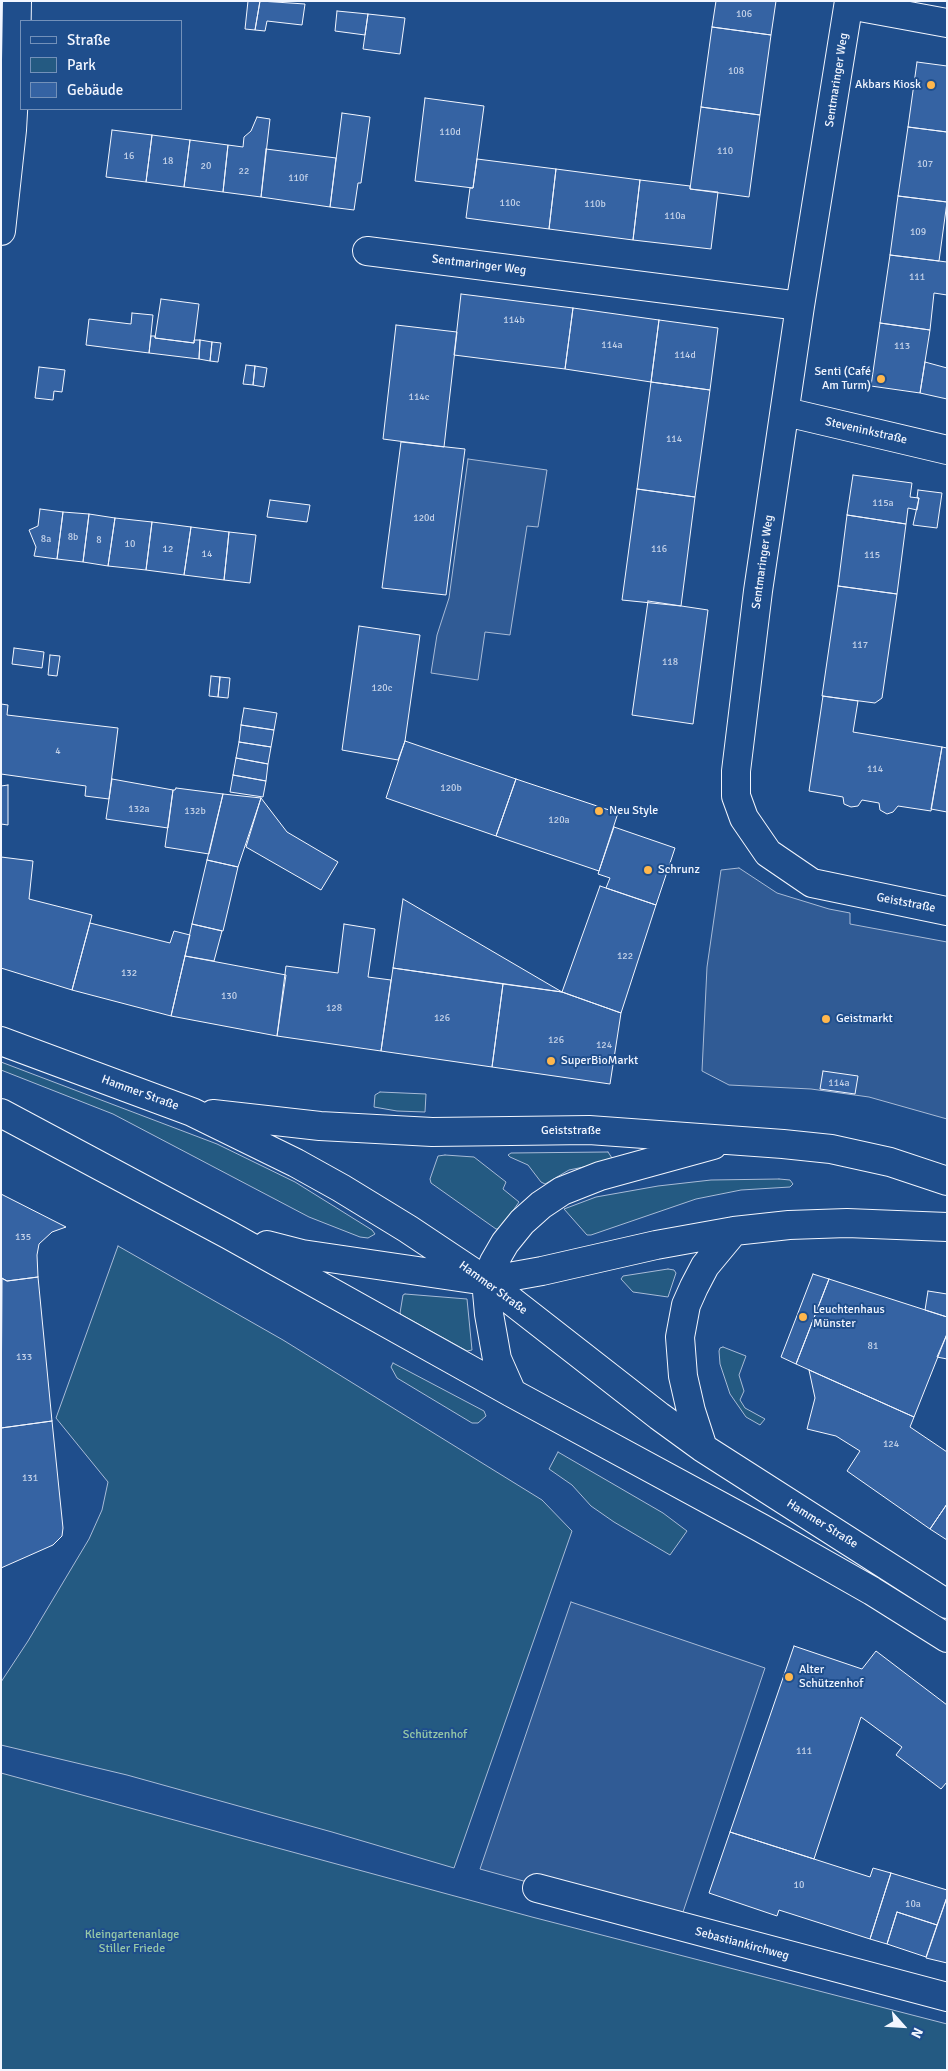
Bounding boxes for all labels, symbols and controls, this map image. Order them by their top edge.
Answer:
house number: 106 [736,8,752,20]
legend [20,20,182,110]
text: Straße [67,31,111,49]
street label: Sentmaringer Weg [822,32,852,128]
text: Park [67,56,96,74]
house number: 108 [728,65,744,77]
place label: Akbars Kiosk [855,78,921,92]
marker: Akbars Kiosk [925,79,937,91]
text: Gebäude [67,81,123,99]
house number: 110d [439,126,461,138]
house number: 110 [717,145,733,157]
house number: 16 [124,150,134,162]
house number: 18 [163,155,173,167]
house number: 107 [917,158,933,170]
house number: 20 [201,160,211,172]
house number: 22 [239,165,249,177]
house number: 110f [288,172,308,184]
house number: 110c [500,197,520,209]
house number: 110b [584,198,606,210]
house number: 110a [664,210,686,222]
house number: 109 [910,226,926,238]
street label: Sentmaringer Weg [431,252,527,278]
house number: 111 [909,271,925,283]
house number: 114b [503,314,525,326]
house number: 114a [601,339,623,351]
house number: 113 [894,340,910,352]
house number: 114d [674,349,696,361]
place label: Senti (Café Am Turm) [814,365,871,393]
marker: Senti (Café Am Turm) [875,373,887,385]
house number: 114c [409,391,429,403]
street label: Steveninkstraße [824,415,908,447]
house number: 114 [666,433,682,445]
house number: 115a [872,497,894,509]
house number: 120d [413,512,435,524]
street label: Sentmaringer Weg [749,514,777,610]
house number: 8b [68,531,78,543]
house number: 8a [41,533,51,545]
house number: 8 [96,534,102,546]
house number: 10 [125,538,135,550]
house number: 12 [163,543,173,555]
house number: 116 [651,543,667,555]
house number: 14 [202,548,212,560]
house number: 115 [864,549,880,561]
house number: 117 [852,639,868,651]
house number: 118 [662,656,678,668]
house number: 120c [372,682,392,694]
house number: 4 [55,745,61,757]
house number: 114 [867,763,883,775]
house number: 120b [440,782,462,794]
house number: 132a [128,803,150,815]
place label: Neu Style [609,804,658,818]
house number: 132b [184,805,206,817]
marker: Neu Style [593,805,605,817]
house number: 120a [548,814,570,826]
place label: Schrunz [658,863,700,877]
marker: Schrunz [642,864,654,876]
street label: Geiststraße [875,890,937,916]
house number: 122 [617,950,633,962]
house number: 132 [121,967,137,979]
house number: 130 [221,990,237,1002]
house number: 128 [326,1002,342,1014]
house number: 126 [434,1012,450,1024]
place label: Geistmarkt [836,1012,893,1026]
marker: Geistmarkt [820,1013,832,1025]
house number: 126 [548,1034,564,1046]
house number: 124 [596,1039,612,1051]
place label: SuperBioMarkt [561,1054,638,1068]
marker: SuperBioMarkt [545,1055,557,1067]
street label: Hammer Straße [99,1072,181,1114]
house number: 114a [828,1077,850,1089]
street label: Geiststraße [541,1124,601,1138]
house number: 135 [15,1231,31,1243]
street label: Hammer Straße [456,1258,530,1318]
place label: Leuchtenhaus Münster [813,1303,885,1331]
marker: Leuchtenhaus Münster [797,1311,809,1323]
house number: 81 [868,1340,878,1352]
house number: 133 [16,1351,32,1363]
house number: 124 [883,1438,899,1450]
house number: 131 [22,1472,38,1484]
street label: Hammer Straße [784,1496,860,1552]
place label: Alter Schützenhof [799,1663,863,1691]
marker: Alter Schützenhof [783,1671,795,1683]
park label: Schützenhof [403,1728,467,1742]
house number: 111 [796,1745,812,1757]
house number: 10 [794,1879,804,1891]
house number: 10a [905,1898,921,1910]
street label: Sebastiankirchweg [693,1925,791,1963]
park label: Kleingartenanlage Stiller Friede [85,1928,179,1956]
north arrow [878,2001,928,2051]
text: N [907,2025,927,2041]

